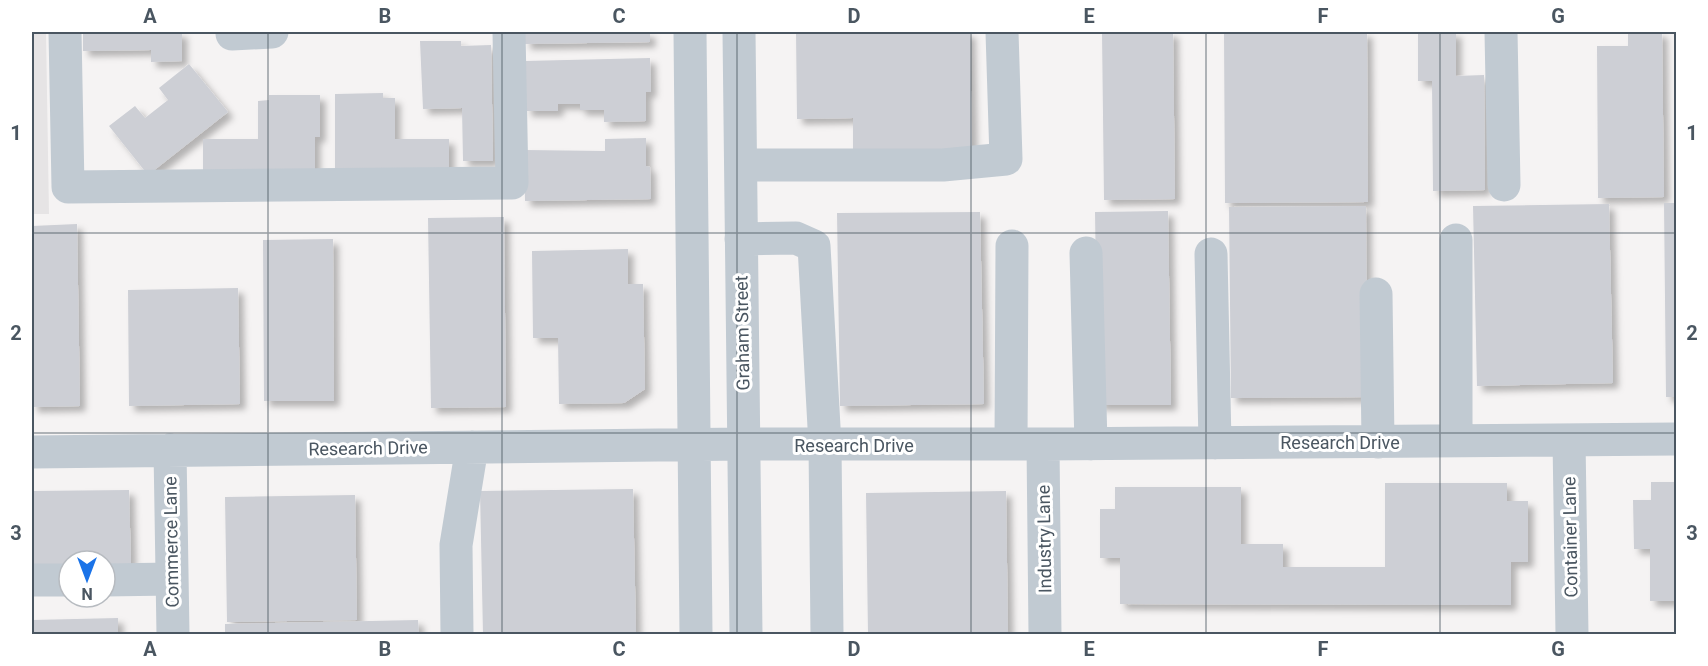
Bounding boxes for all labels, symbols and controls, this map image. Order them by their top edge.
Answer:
text: A [143,4,157,28]
text: B [379,4,391,28]
text: C [612,4,626,28]
text: D [848,4,861,28]
text: E [1083,4,1095,28]
text: F [1318,4,1329,28]
text: G [1551,4,1565,28]
text: 1 [10,121,22,145]
text: 1 [1686,121,1698,145]
street label: Graham Street [730,275,754,391]
text: 2 [10,321,22,345]
text: 2 [1686,321,1698,345]
street label: Research Drive [1280,432,1400,453]
street label: Research Drive [794,435,914,456]
street label: Research Drive [308,436,428,460]
street label: Commerce Lane [159,476,183,608]
street label: Container Lane [1558,476,1582,598]
street label: Industry Lane [1033,485,1055,593]
text: 3 [10,521,22,545]
text: 3 [1686,521,1698,545]
north arrow [57,549,117,609]
text: N [81,584,93,603]
text: A [143,637,157,661]
text: B [379,637,391,661]
text: C [612,637,626,661]
text: D [848,637,861,661]
text: E [1083,637,1095,661]
text: F [1318,637,1329,661]
text: G [1551,637,1565,661]

